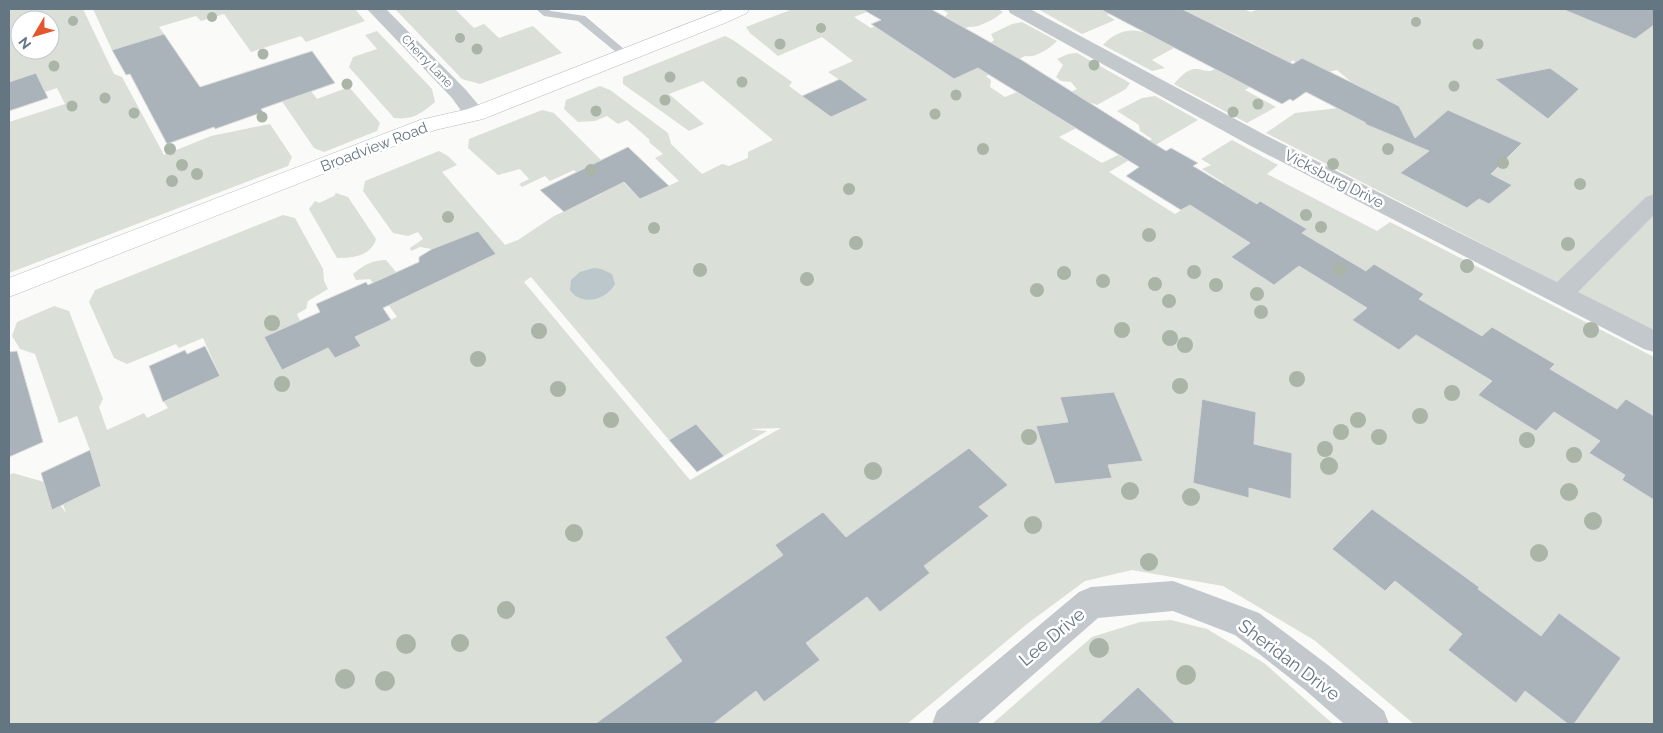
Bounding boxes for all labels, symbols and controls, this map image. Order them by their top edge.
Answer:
north arrow [10,10,60,60]
street label: Cherry Lane [399,32,455,90]
text: N [15,34,34,52]
street label: Broadview Road [318,118,430,176]
street label: Vicksburg Drive [1281,146,1387,212]
street label: Lee Drive [1015,603,1089,670]
street label: Sheridan Drive [1235,615,1344,705]

